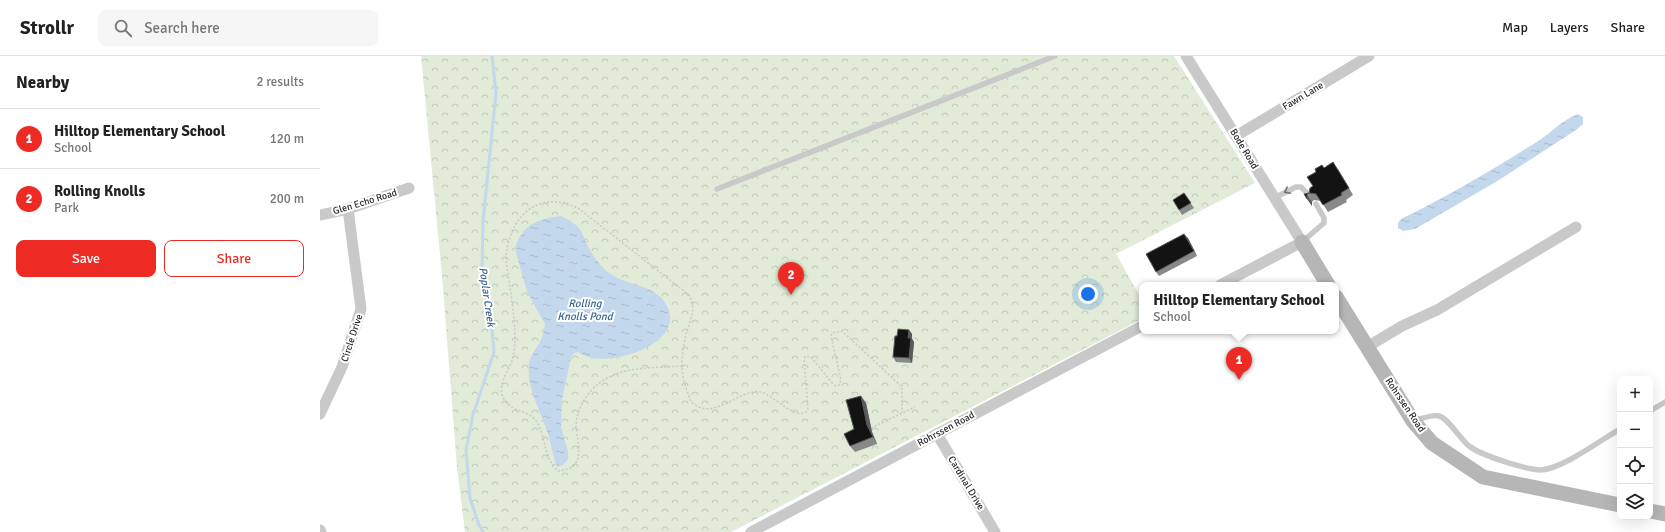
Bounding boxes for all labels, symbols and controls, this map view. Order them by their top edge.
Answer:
search box [98,10,378,46]
text: Strollr [20,16,74,40]
icon: search [112,17,134,39]
text: Search here [144,19,220,37]
text: Map [1502,19,1528,36]
text: Layers [1550,19,1589,36]
text: Share [1611,19,1645,36]
text: Nearby [16,72,69,93]
text: 2 results [256,74,304,90]
street label: Fawn Lane [1280,79,1326,113]
text: Hilltop Elementary School [54,122,225,140]
street label: Bode Road [1227,127,1261,171]
text: 1 [25,131,33,147]
text: 120 m [270,131,304,147]
text: School [54,140,92,156]
text: Rolling Knolls [54,182,145,200]
one-way arrow [1284,186,1291,194]
street label: Glen Echo Road [331,187,399,217]
text: 2 [25,191,33,207]
text: 200 m [270,191,304,207]
text: Park [54,200,79,216]
button: Save [16,240,156,277]
button: Share [164,240,304,277]
pin: 2 [778,262,804,295]
water label: Poplar Creek [476,266,498,329]
popup [1139,282,1339,334]
your location [1078,284,1098,304]
text: Hilltop Elementary School [1153,291,1325,309]
water label: Rolling Knolls Pond [557,297,614,323]
text: School [1153,309,1191,325]
street label: Circle Drive [339,313,365,363]
pin: 1 [1226,347,1252,380]
street label: Rohrssen Road [1382,376,1428,434]
map controls [1617,376,1653,520]
button: + [1617,376,1653,412]
street label: Rohrssen Road [915,409,977,449]
button: − [1617,412,1653,448]
button: locate [1617,448,1653,484]
street label: Cardinal Drive [945,454,987,512]
button: layers [1617,484,1653,520]

